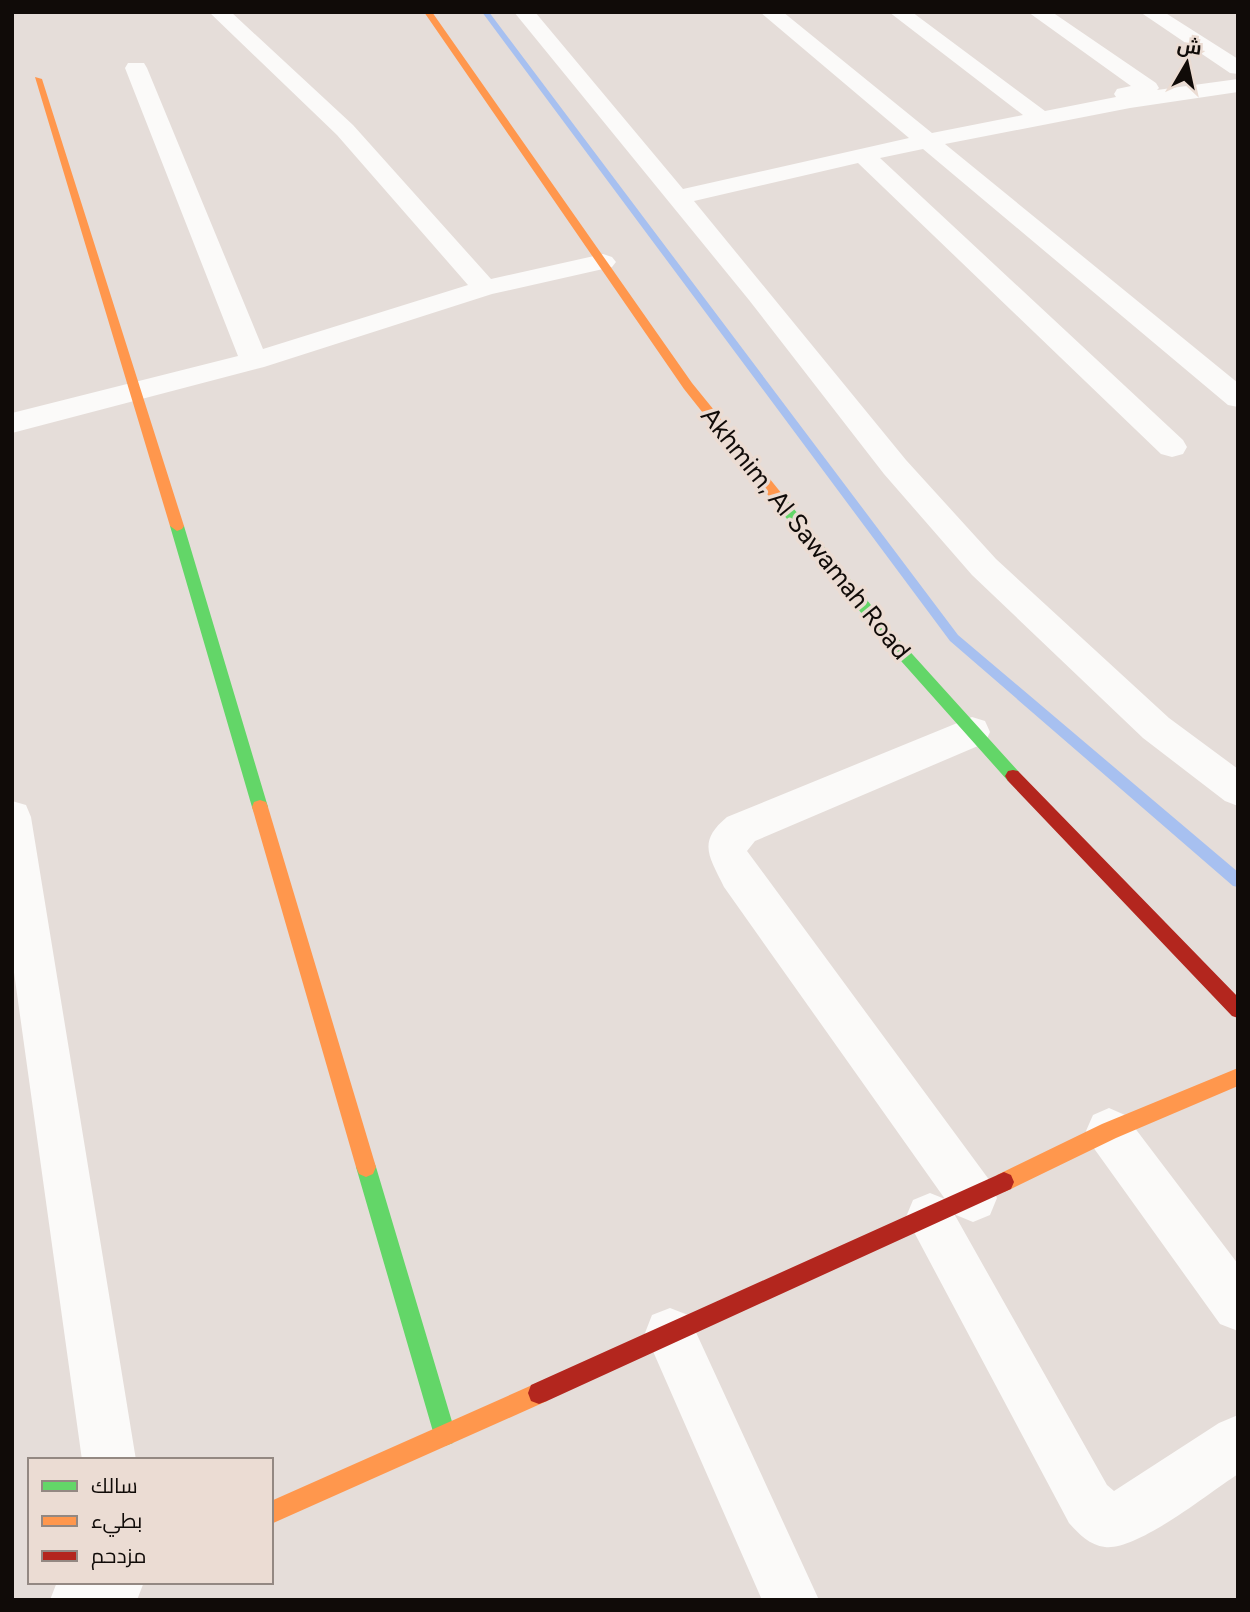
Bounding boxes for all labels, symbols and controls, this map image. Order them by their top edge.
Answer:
north arrow [1152,28,1222,98]
text: ش [1176,33,1203,60]
street label: Akhmim, Al Sawamah Road [694,400,918,666]
legend [28,1458,273,1584]
text: سالك [91,1473,138,1498]
text: بطيء [91,1508,142,1537]
text: مزدحم [91,1543,146,1570]

